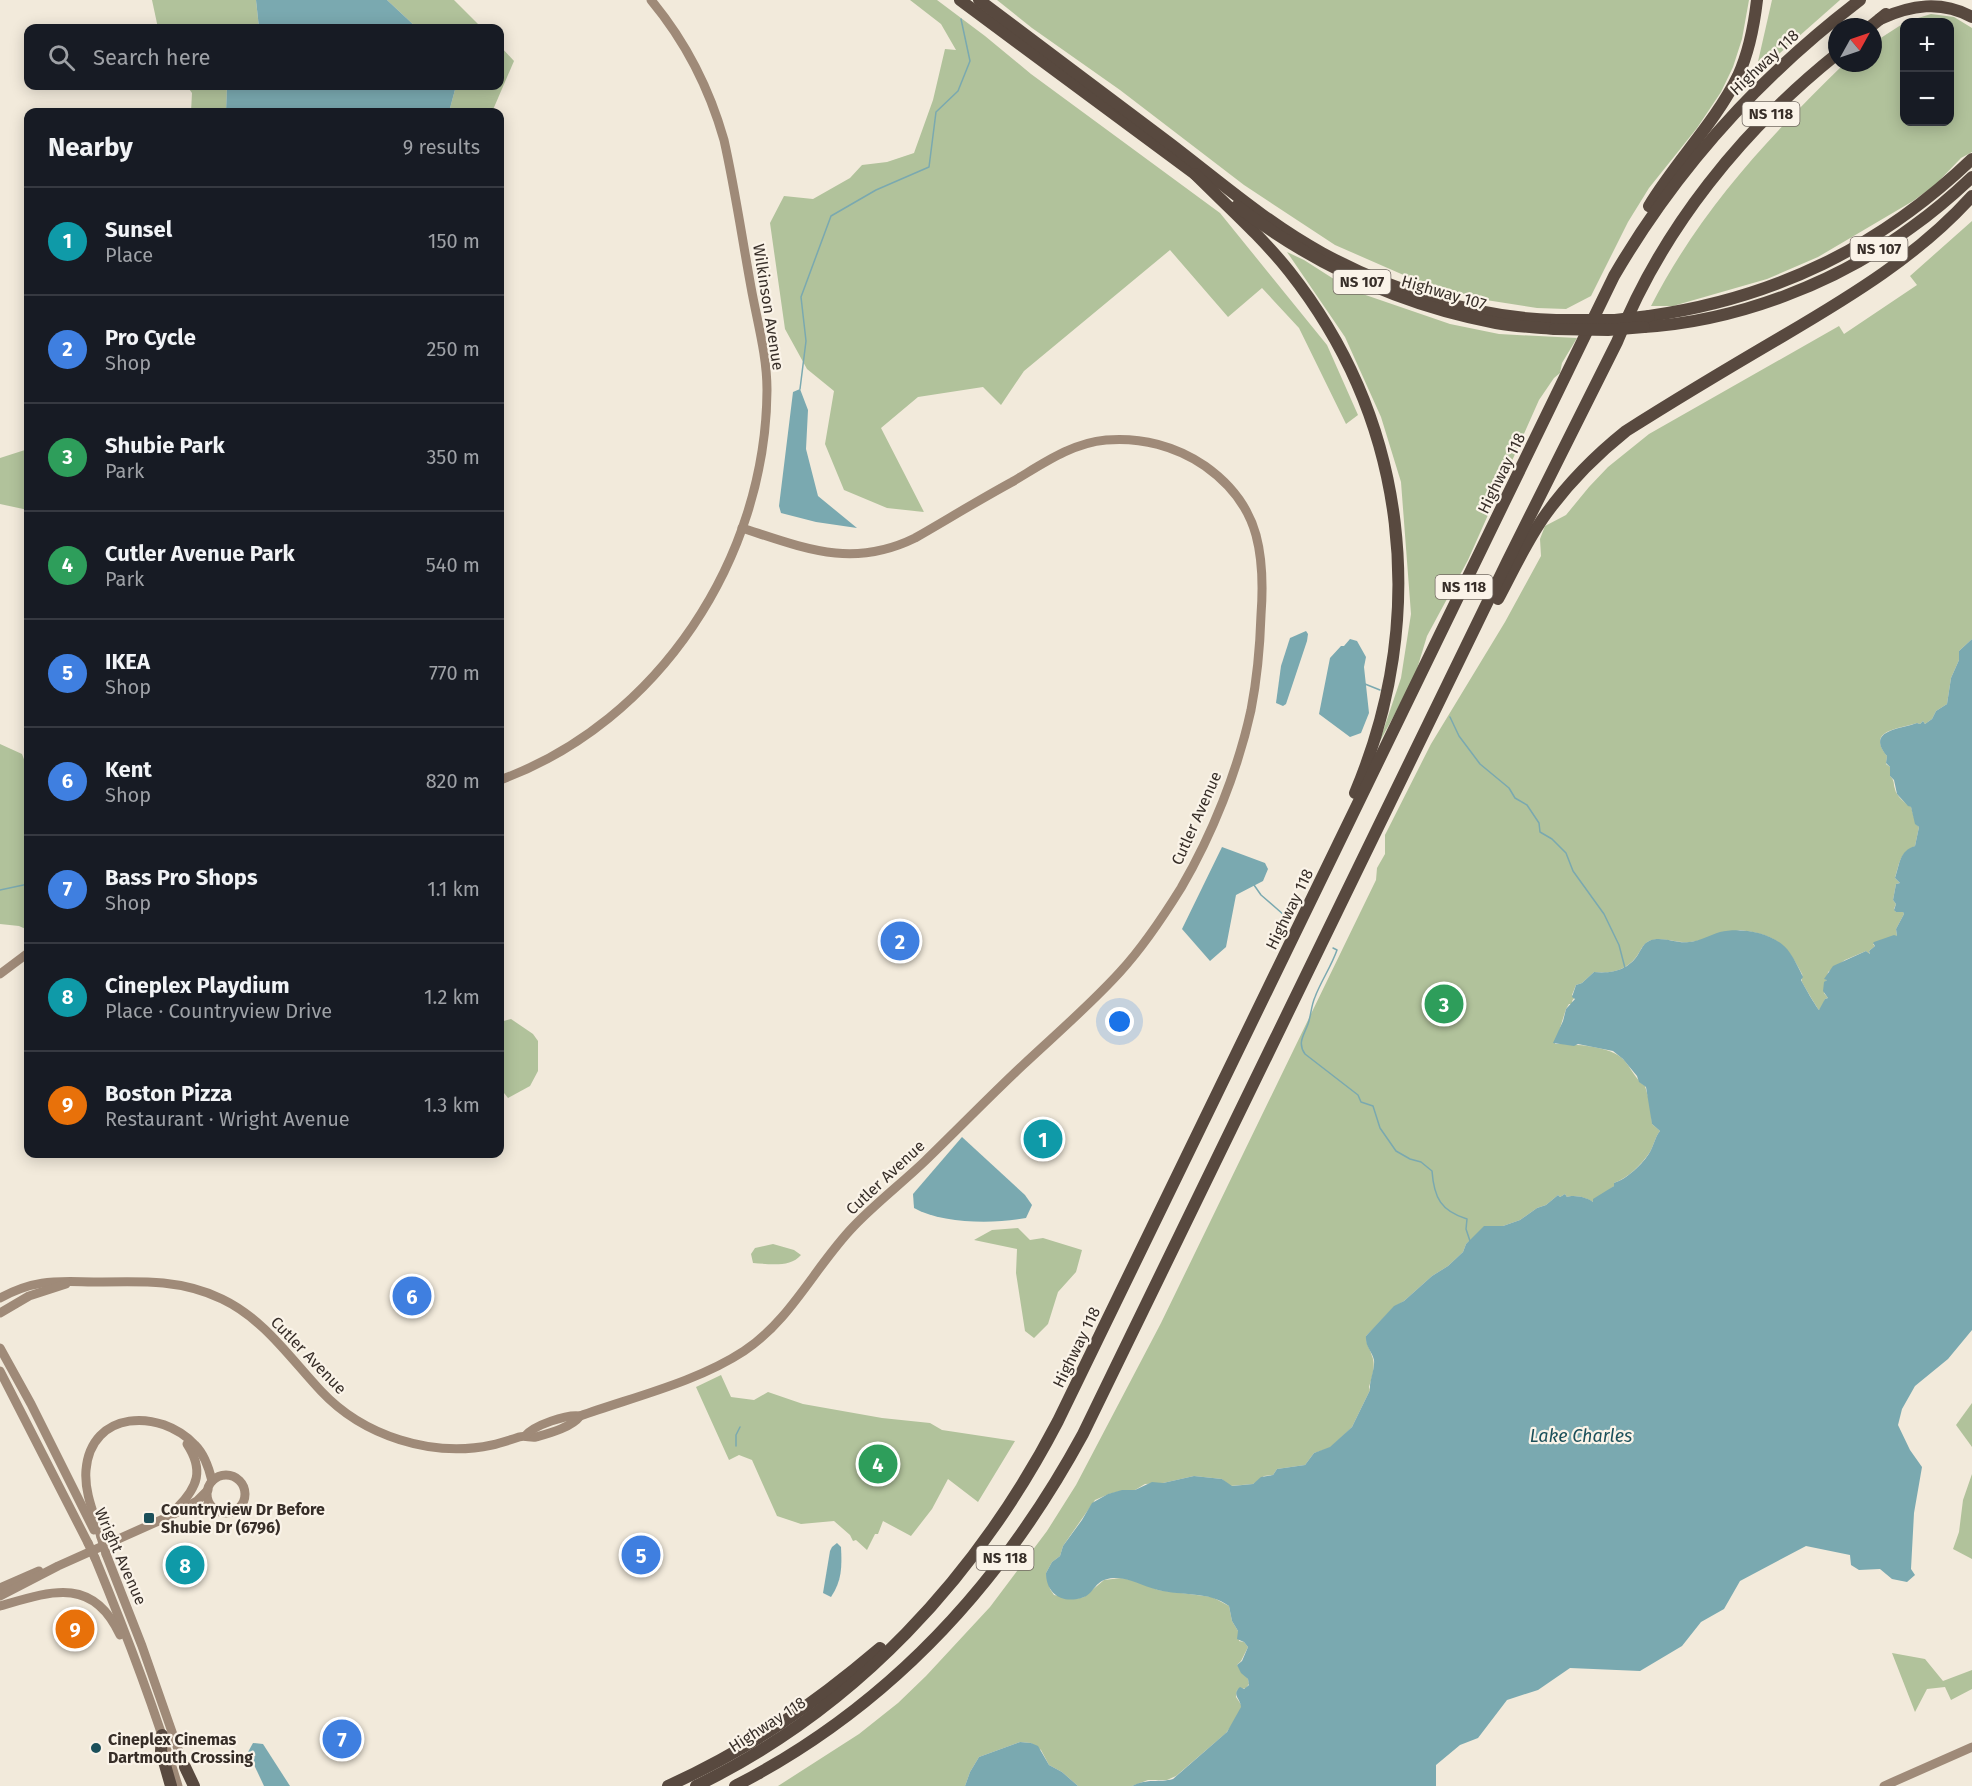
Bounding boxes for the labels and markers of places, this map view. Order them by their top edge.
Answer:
pin: 2 [880,918,920,964]
pin: 3 [1424,982,1464,1026]
pin: 1 [1024,1116,1062,1162]
pin: 6 [392,1274,432,1318]
pin: 4 [858,1442,898,1486]
place label: Countryview Dr Before Shubie Dr (6796) [161,1500,325,1537]
marker: Countryview Dr Before Shubie Dr (6796) [142,1511,156,1525]
pin: 5 [622,1532,660,1578]
pin: 8 [166,1542,204,1588]
pin: 9 [56,1606,94,1652]
pin: 7 [322,1716,362,1762]
place label: Cineplex Cinemas Dartmouth Crossing [108,1730,253,1767]
marker: Cineplex Cinemas Dartmouth Crossing [89,1741,103,1755]

